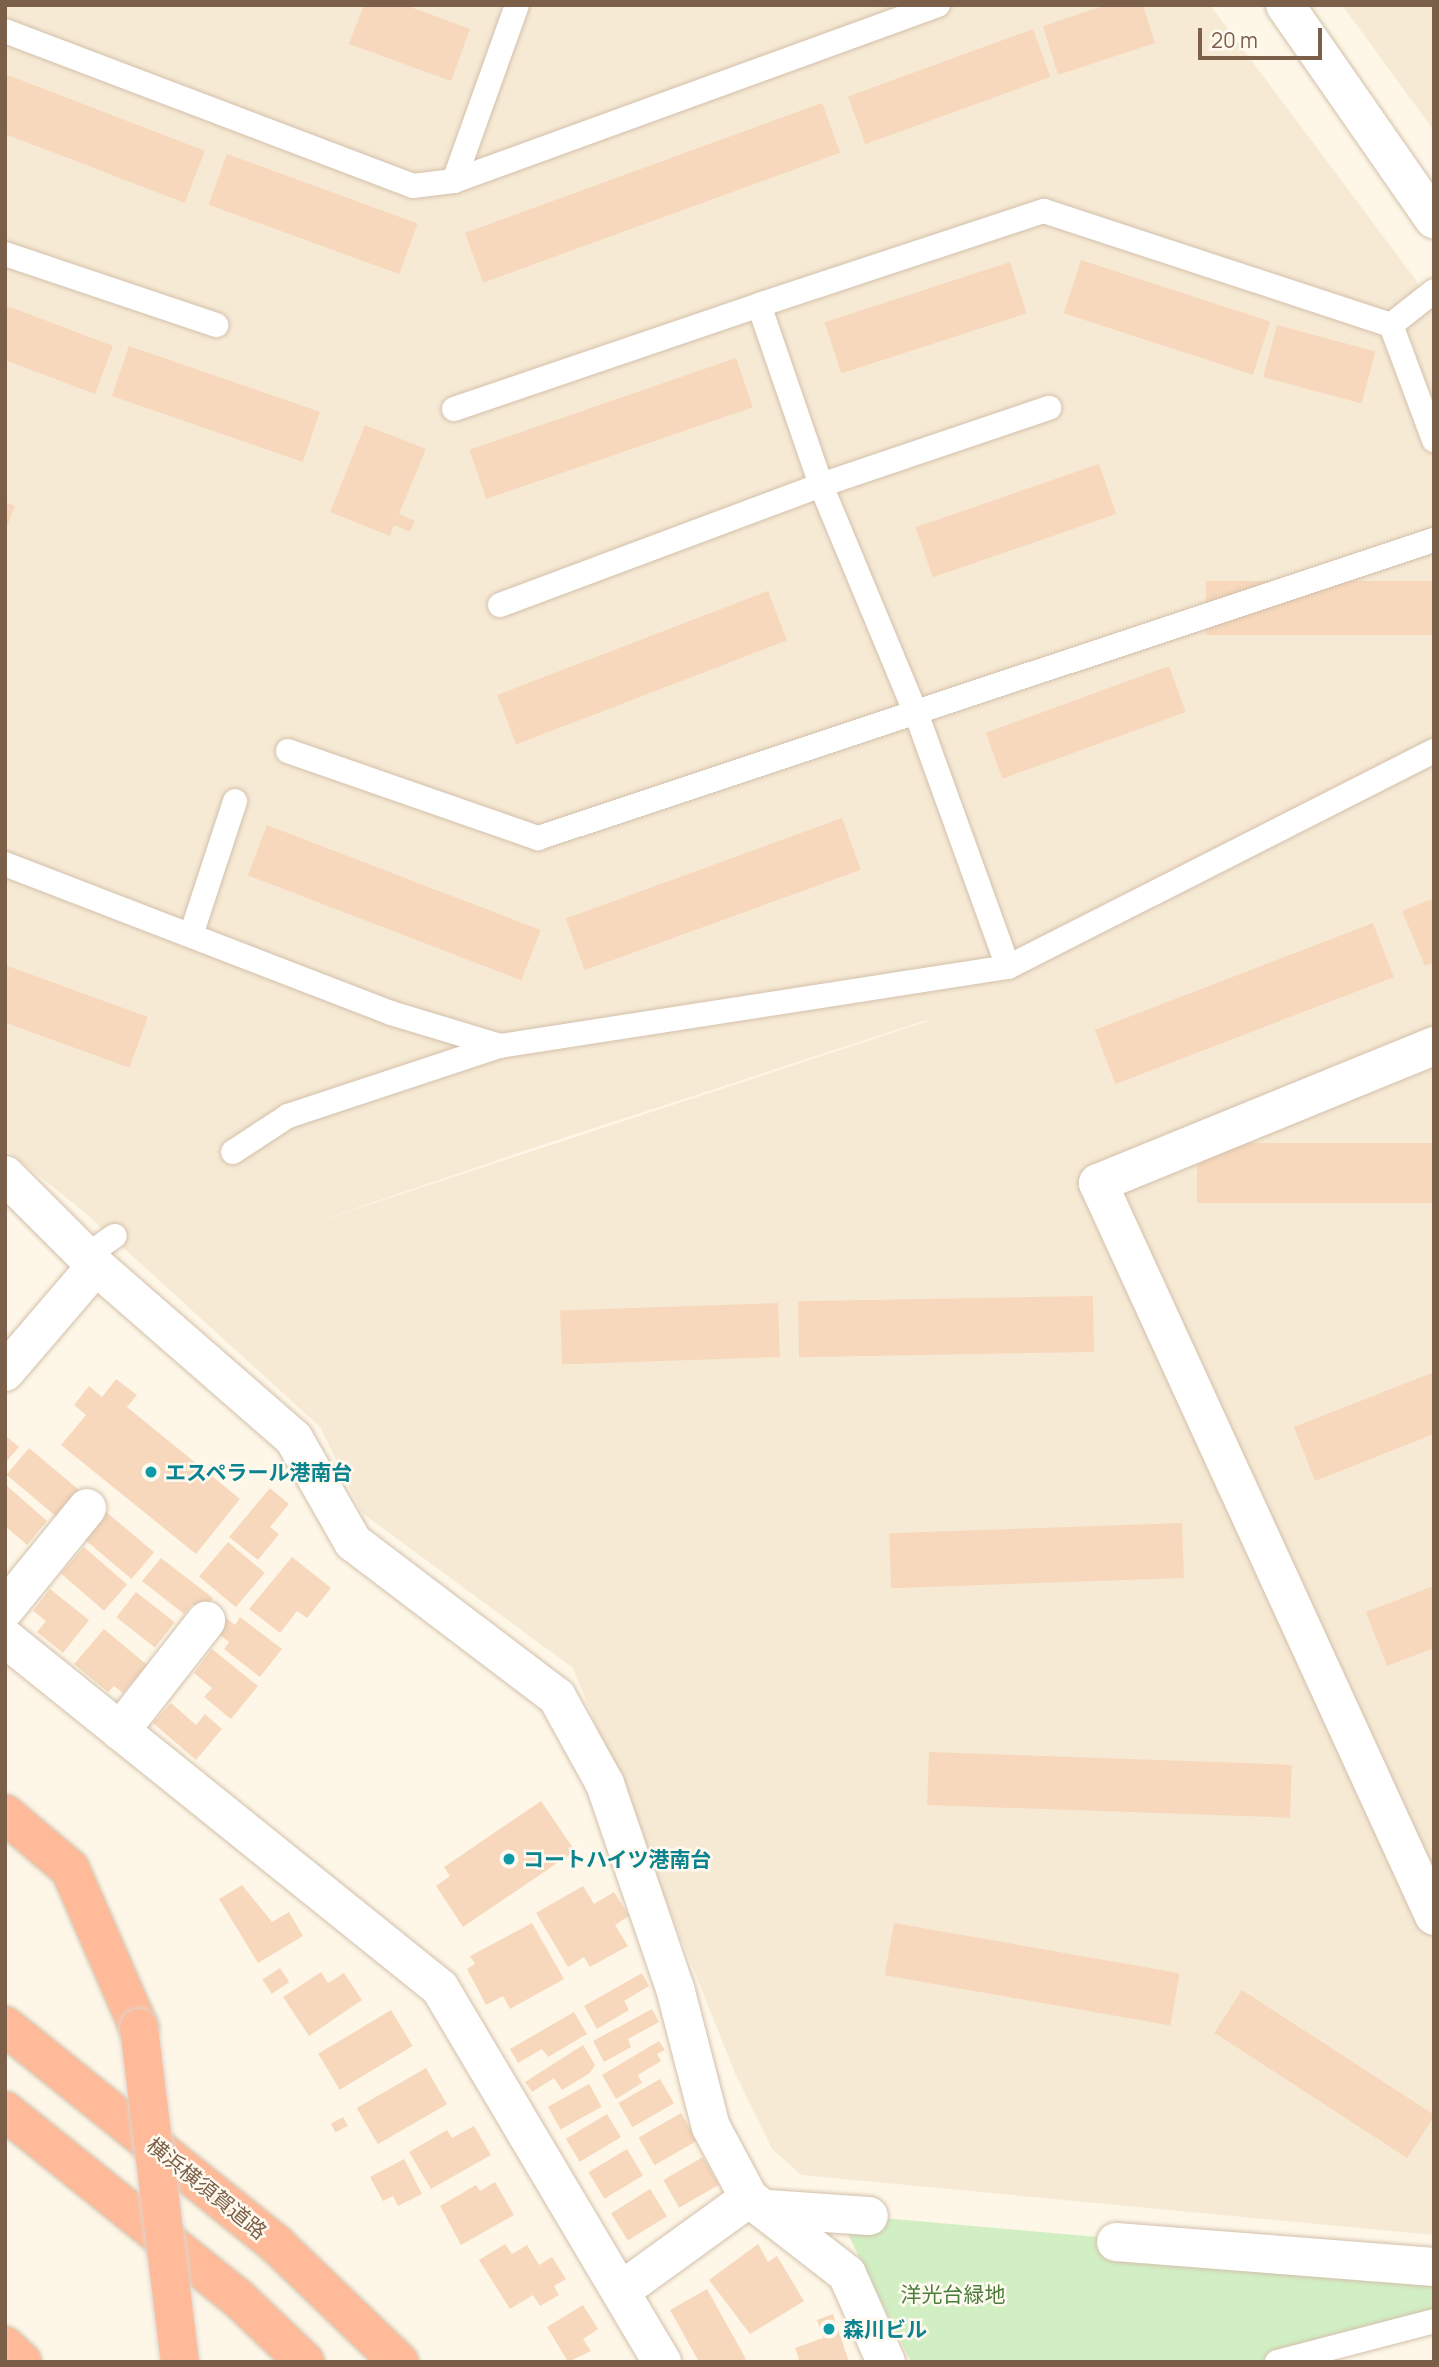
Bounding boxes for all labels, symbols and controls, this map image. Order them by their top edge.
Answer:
scale bar [1201,14,1325,58]
text: 20 m [1211,26,1258,54]
place label: エスペラール港南台 [165,1459,354,1485]
marker: エスペラール港南台 [143,1464,159,1480]
place label: コートハイツ港南台 [523,1846,712,1872]
marker: コートハイツ港南台 [501,1851,517,1867]
street label: 横浜横須賀道路 [142,2132,272,2244]
park label: 洋光台緑地 [901,2281,1005,2307]
place label: 森川ビル [843,2316,927,2342]
marker: 森川ビル [821,2321,837,2337]

